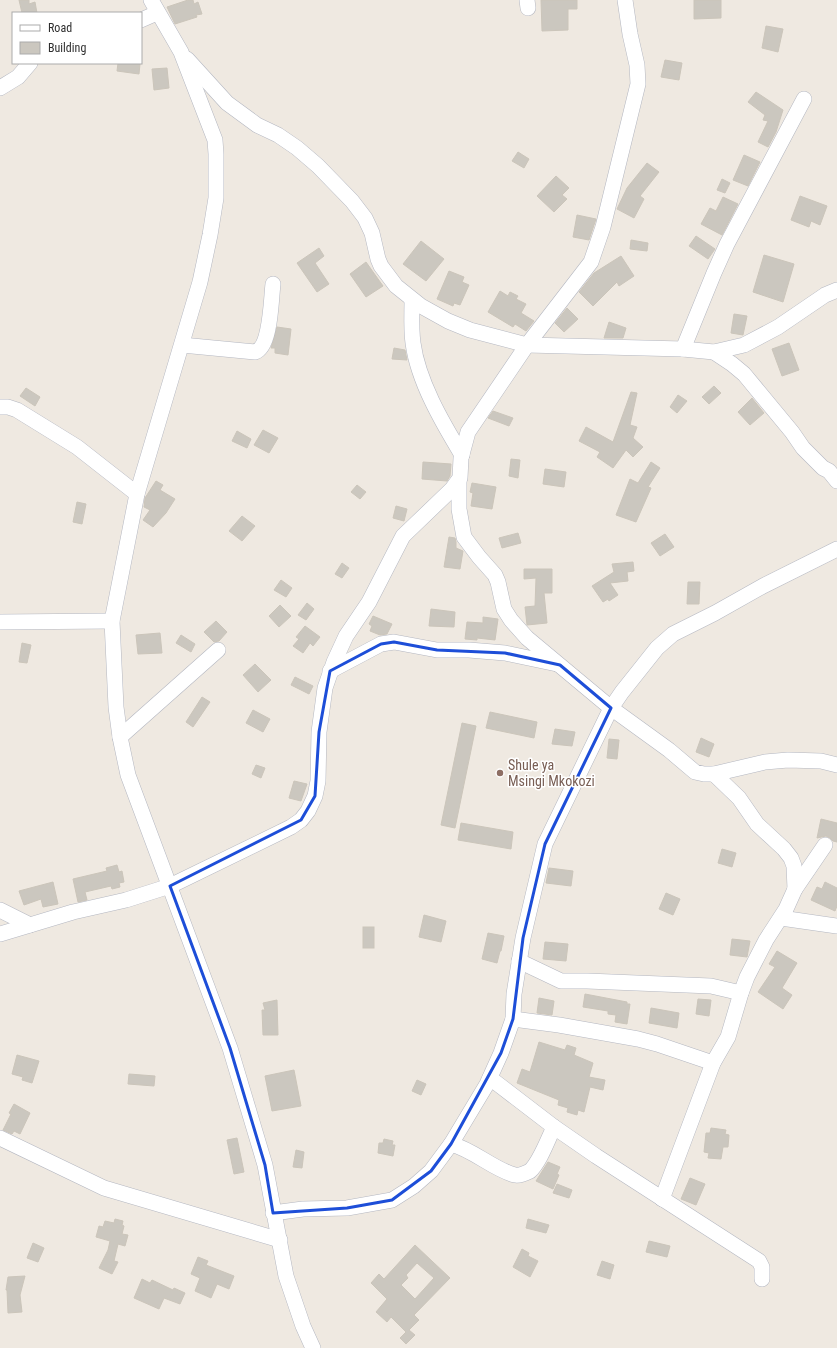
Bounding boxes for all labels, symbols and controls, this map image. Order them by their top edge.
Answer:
legend [12,12,142,64]
text: Road [48,21,72,35]
text: Building [48,41,86,55]
place label: Shule ya Msingi Mkokozi [508,757,595,789]
marker: Shule ya Msingi Mkokozi [495,768,505,778]

